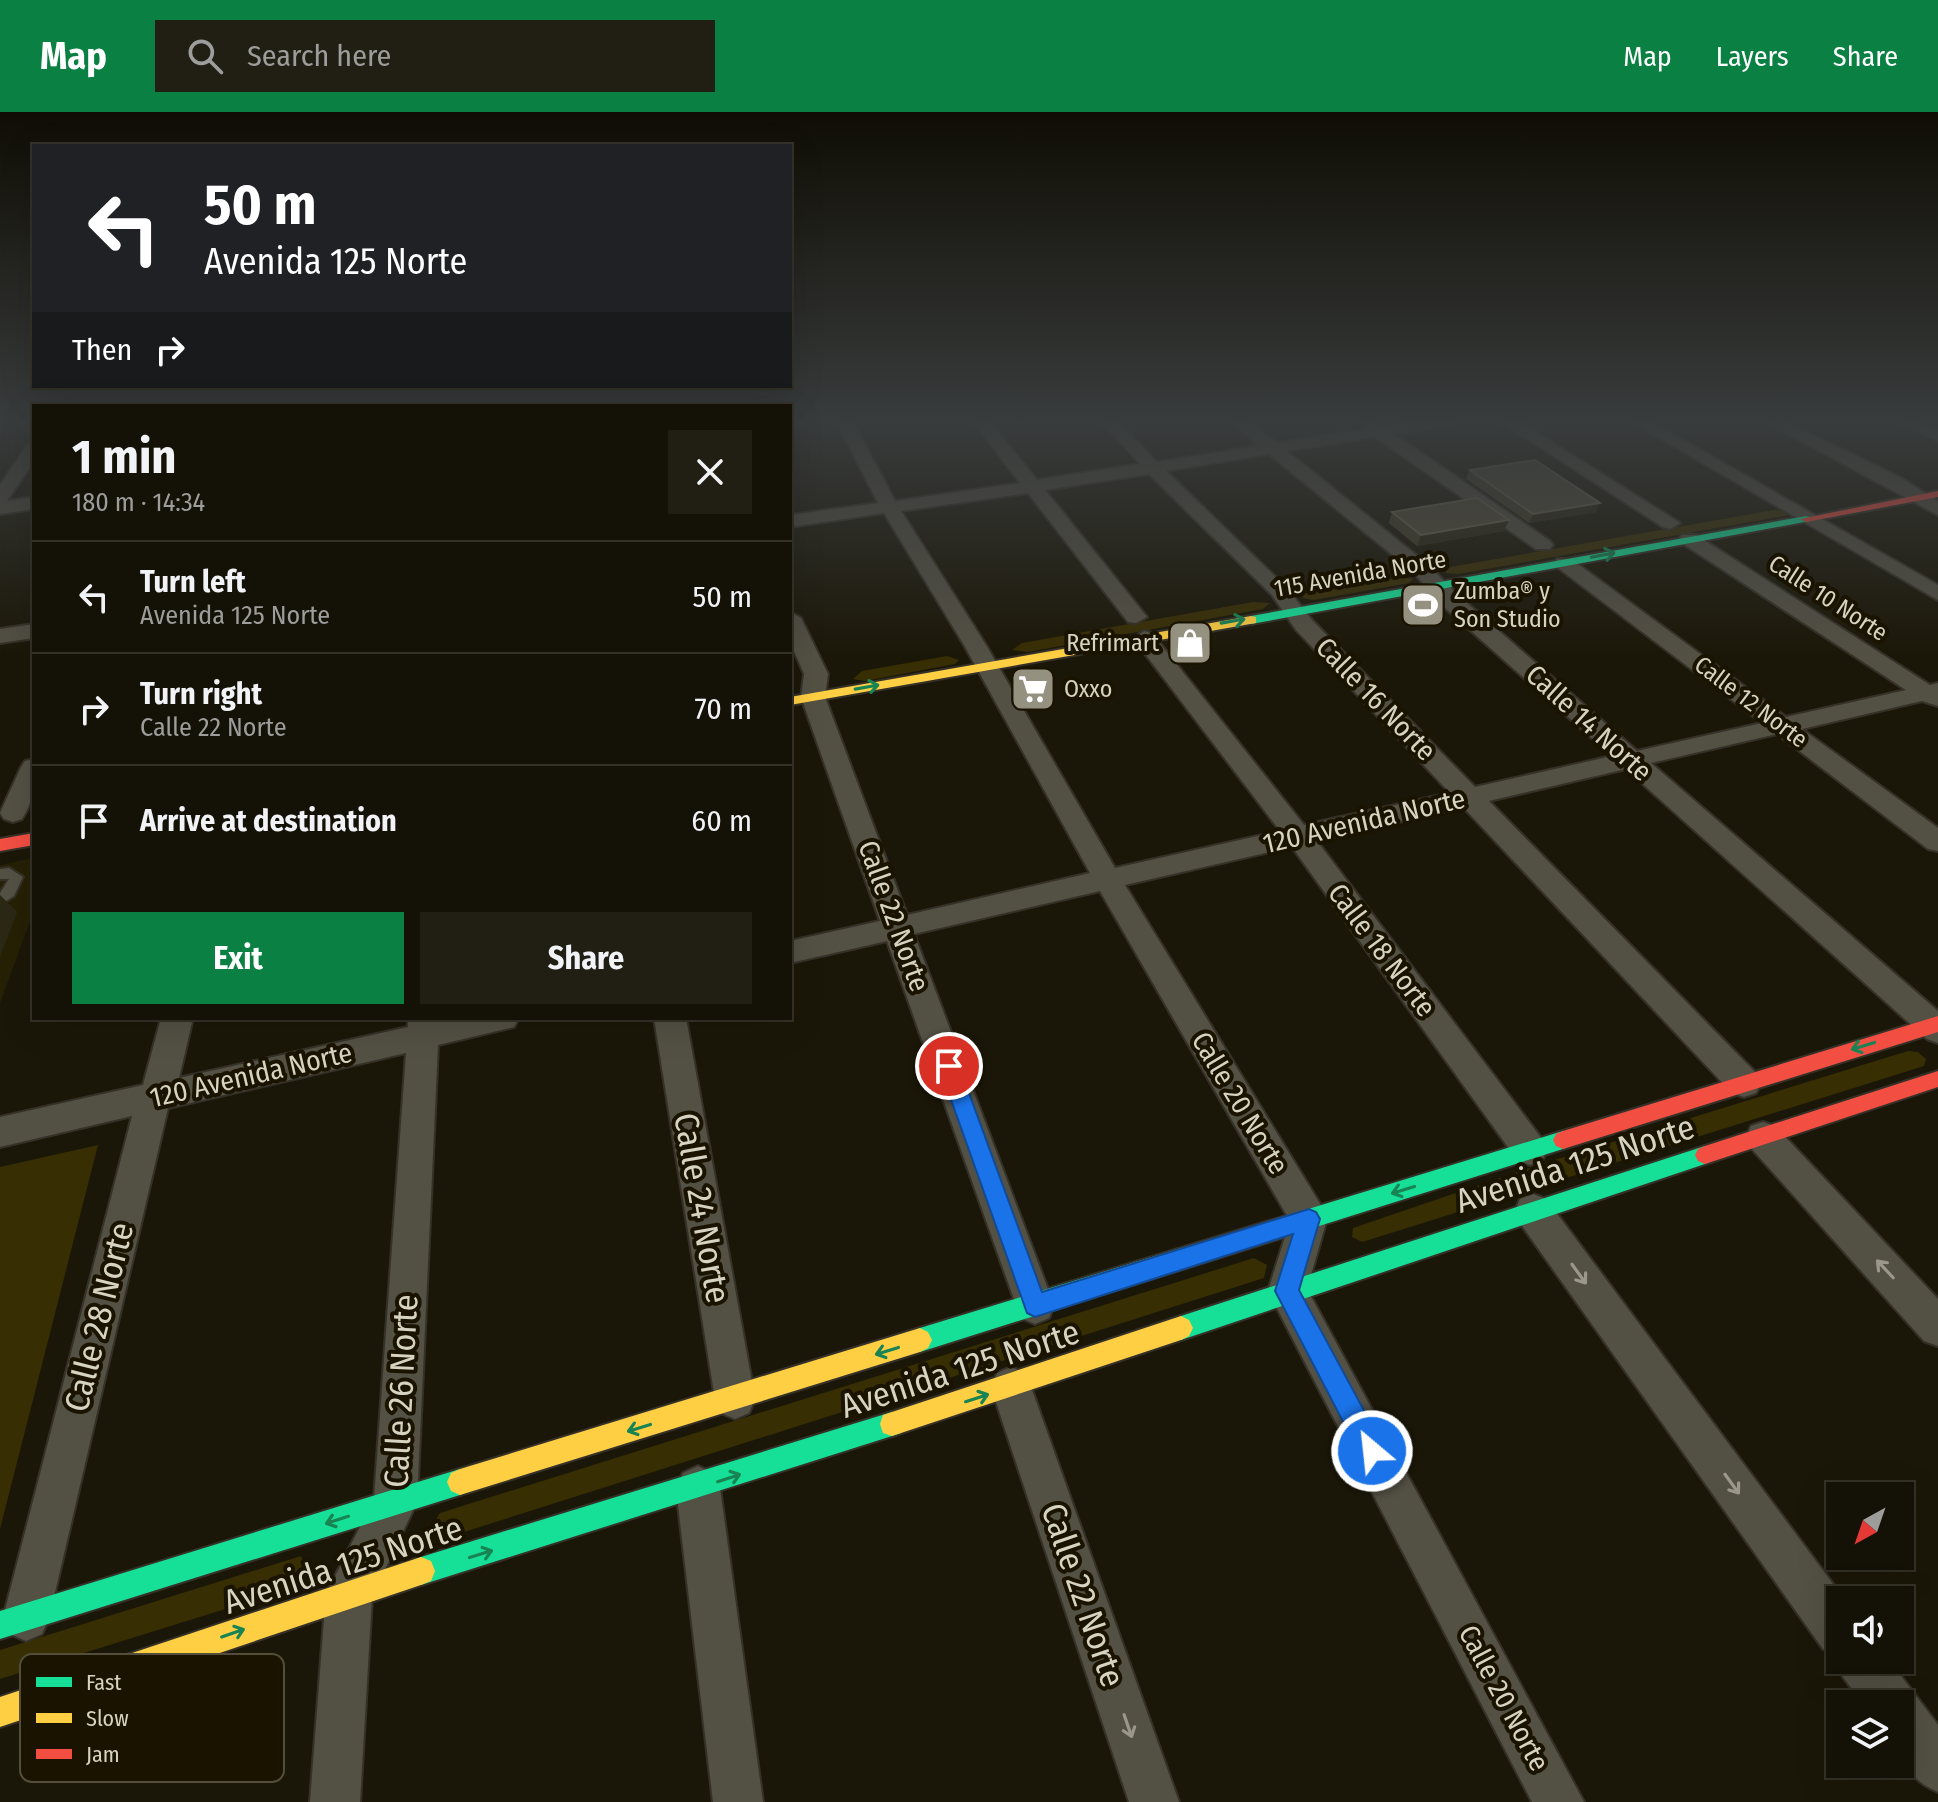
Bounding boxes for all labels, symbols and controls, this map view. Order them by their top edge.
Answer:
search box [155,20,715,92]
text: Map [40,33,107,79]
icon: search [183,34,227,78]
text: Search here [247,38,391,74]
text: Map [1623,40,1672,73]
text: Layers [1716,40,1789,73]
text: Share [1833,40,1898,73]
text: 50 m [204,172,316,239]
icon: left [72,176,176,280]
text: Avenida 125 Norte [204,240,467,284]
icon: right [148,328,192,372]
text: Then [72,332,132,368]
text: 1 min [72,428,177,486]
button: close [668,430,752,514]
text: 180 m · 14:34 [72,487,205,518]
street label: 115 Avenida Norte [1272,545,1448,603]
one-way arrow [1590,547,1615,562]
street label: Calle 10 Norte [1763,549,1893,647]
text: Turn left [140,564,246,600]
icon: left [72,575,116,619]
place label: Zumba® y Son Studio [1454,577,1561,633]
text: 50 m [692,579,752,615]
sports icon: Zumba® y Son Studio [1399,581,1447,629]
text: Avenida 125 Norte [140,600,330,631]
one-way arrow [1220,612,1245,627]
shop icon: Refrimart [1166,619,1214,667]
place label: Refrimart [1066,629,1159,657]
street label: Calle 16 Norte [1309,631,1443,767]
street label: Calle 12 Norte [1689,650,1813,754]
street label: Calle 14 Norte [1519,658,1659,788]
supermarket icon: Oxxo [1009,665,1057,713]
place label: Oxxo [1064,675,1112,703]
text: Turn right [140,676,262,712]
one-way arrow [854,679,879,694]
icon: right [72,687,116,731]
text: 70 m [694,691,752,727]
text: Calle 22 Norte [140,712,287,743]
street label: 120 Avenida Norte [1260,782,1468,860]
icon: arrive [72,799,116,843]
text: Arrive at destination [140,803,397,839]
text: 60 m [691,803,752,839]
street label: Calle 22 Norte [852,836,936,996]
street label: Calle 18 Norte [1321,877,1443,1023]
button: Exit [72,912,404,1004]
button: Share [420,912,752,1004]
street label: Calle 20 Norte [1185,1026,1295,1180]
pin [915,1032,983,1100]
street label: 120 Avenida Norte [147,1036,355,1114]
one-way arrow [1851,1039,1877,1054]
icon: arrive [927,1044,971,1088]
street label: Avenida 125 Norte [1450,1106,1700,1222]
street label: Calle 24 Norte [665,1110,739,1306]
one-way arrow [1390,1183,1415,1198]
street label: Calle 28 Norte [56,1218,142,1416]
one-way arrow [1877,1260,1895,1280]
one-way arrow [1570,1262,1587,1284]
street label: Calle 26 Norte [375,1293,427,1489]
street label: Avenida 125 Norte [835,1311,1085,1427]
one-way arrow [875,1344,901,1359]
one-way arrow [964,1390,989,1405]
position arrow [1330,1409,1414,1493]
one-way arrow [626,1421,652,1436]
one-way arrow [716,1469,741,1484]
one-way arrow [1723,1473,1740,1494]
north arrow [1826,1482,1914,1570]
map controls [1826,1482,1914,1778]
street label: Calle 22 Norte [1032,1498,1134,1692]
street label: Avenida 125 Norte [218,1507,468,1623]
one-way arrow [324,1513,350,1528]
one-way arrow [467,1546,493,1561]
button: sound [1826,1586,1914,1674]
street label: Calle 20 Norte [1452,1620,1556,1776]
one-way arrow [220,1625,245,1640]
legend [20,1654,284,1782]
text: Fast [86,1669,122,1696]
button: layers [1826,1690,1914,1778]
text: Slow [86,1705,129,1732]
one-way arrow [1121,1713,1136,1738]
text: Jam [86,1741,120,1768]

